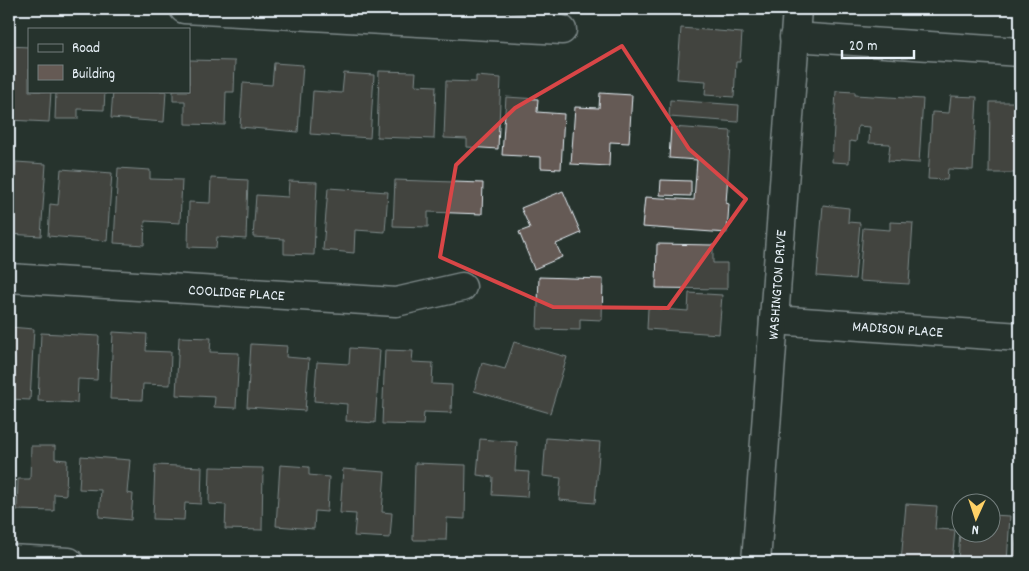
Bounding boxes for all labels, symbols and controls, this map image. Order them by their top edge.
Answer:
legend [28,28,190,92]
scale bar [842,28,914,60]
text: 20 m [849,36,877,58]
text: Road [72,38,100,60]
text: Building [72,64,115,86]
street label: WASHINGTON DRIVE [764,229,794,341]
street label: COOLIDGE PLACE [188,280,285,308]
street label: MADISON PLACE [851,316,944,345]
north arrow [952,494,1002,544]
text: N [971,519,979,539]

